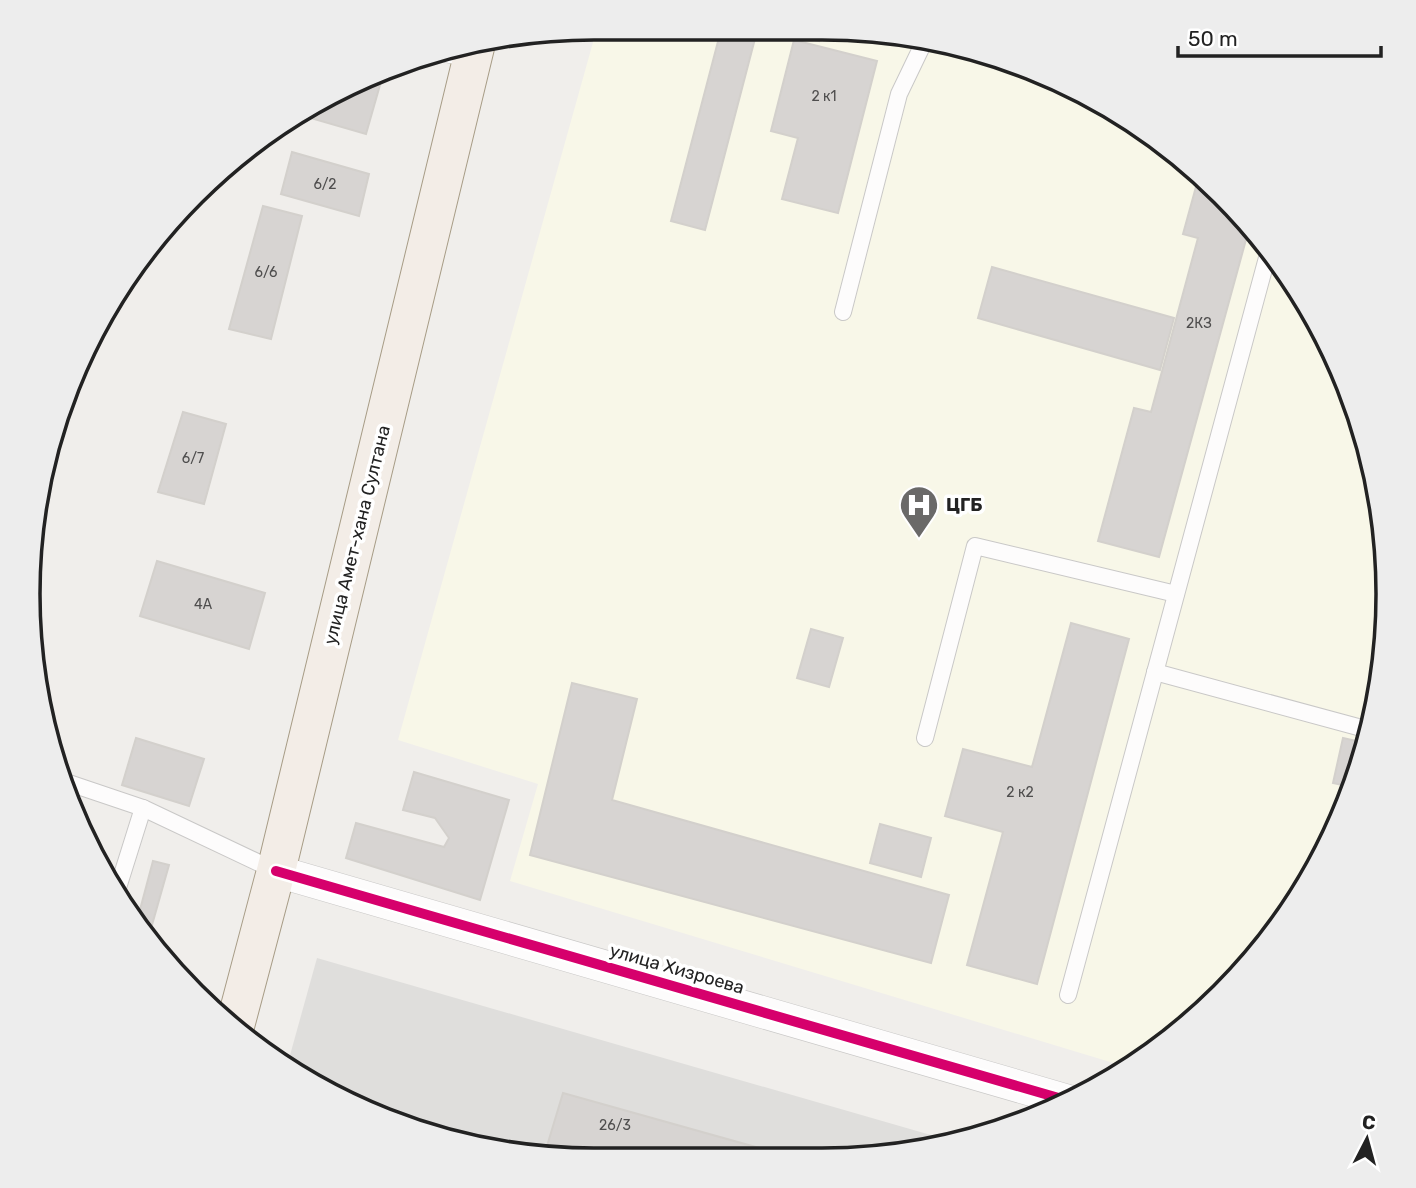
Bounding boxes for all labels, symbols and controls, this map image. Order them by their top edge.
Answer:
scale bar [1178,14,1381,58]
text: 50 m [1188,26,1238,51]
house number: 2 к1 [811,88,837,105]
house number: 6/2 [313,176,337,193]
house number: 6/6 [255,264,277,281]
house number: 2КЗ [1186,315,1212,332]
street label: улица Амет-хана Султана [319,423,395,647]
house number: 6/7 [182,450,204,467]
hospital icon: ЦГБ [898,484,940,539]
place label: ЦГБ [946,494,982,516]
house number: 4А [194,596,213,613]
house number: 2 к2 [1006,784,1034,801]
street label: улица Хизроева [607,939,747,999]
north arrow [1332,1104,1402,1174]
text: С [1361,1110,1377,1135]
house number: 26/3 [599,1117,631,1134]

